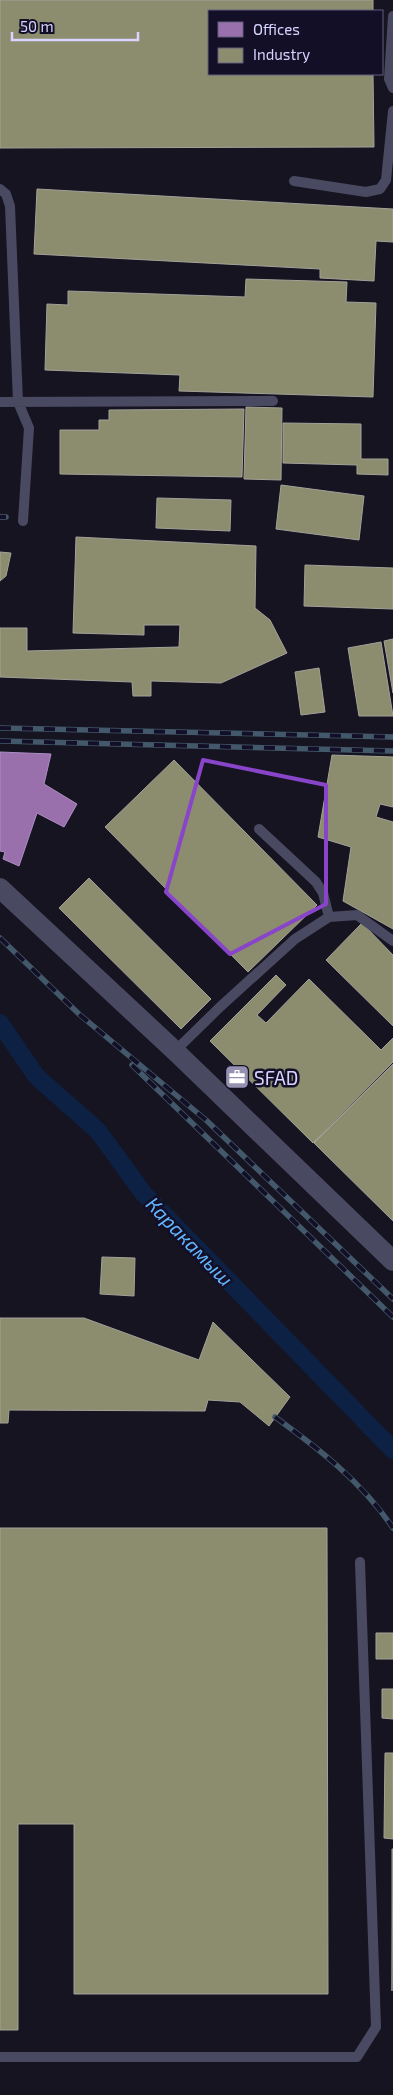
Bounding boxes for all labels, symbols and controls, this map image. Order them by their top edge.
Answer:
scale bar [12,10,139,42]
legend [208,10,383,75]
text: 50 m [20,17,54,35]
text: Offices [253,20,300,38]
text: Industry [253,45,310,63]
office icon: SFAD [224,1064,250,1090]
place label: SFAD [254,1066,298,1089]
water label: Каракамыш [142,1191,238,1291]

